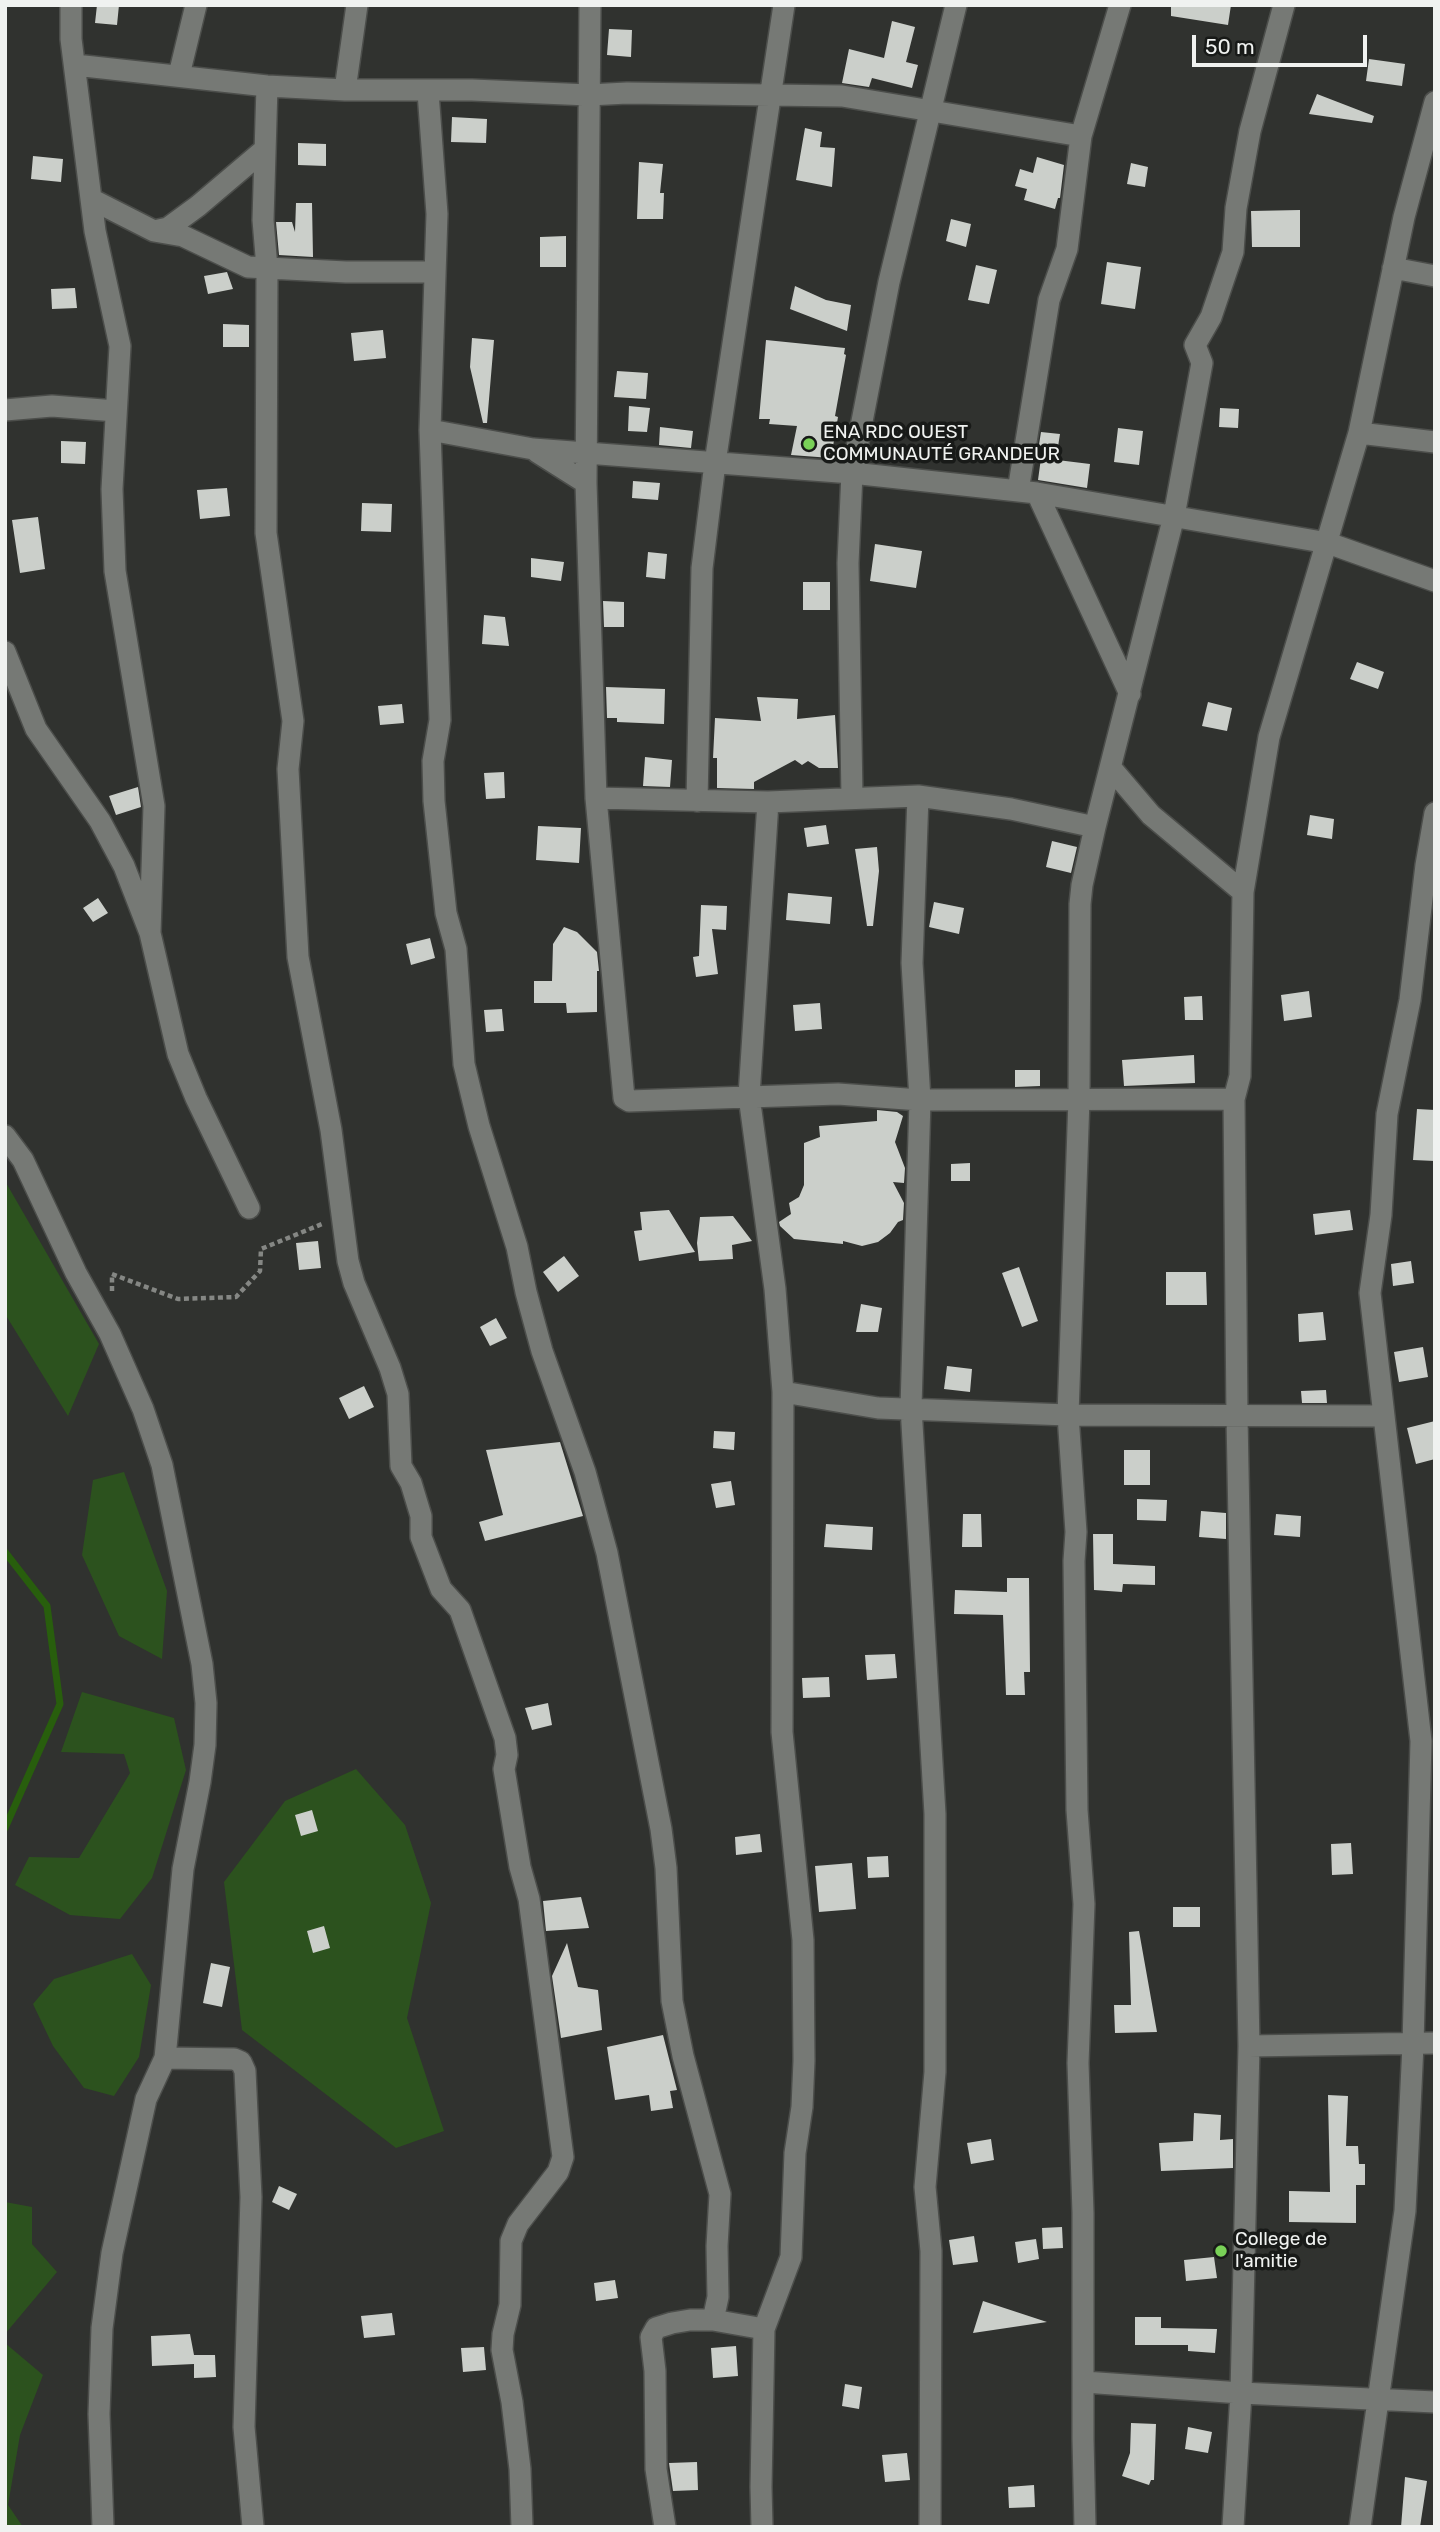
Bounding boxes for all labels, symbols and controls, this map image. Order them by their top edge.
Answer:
scale bar [1195,21,1370,65]
text: 50 m [1205,34,1255,59]
place label: ENA RDC OUEST COMMUNAUTÉ GRANDEUR [823,422,1060,466]
marker: ENA RDC OUEST COMMUNAUTÉ GRANDEUR [801,436,817,452]
place label: College de l'amitie [1235,2229,1327,2273]
marker: College de l'amitie [1213,2243,1229,2259]

